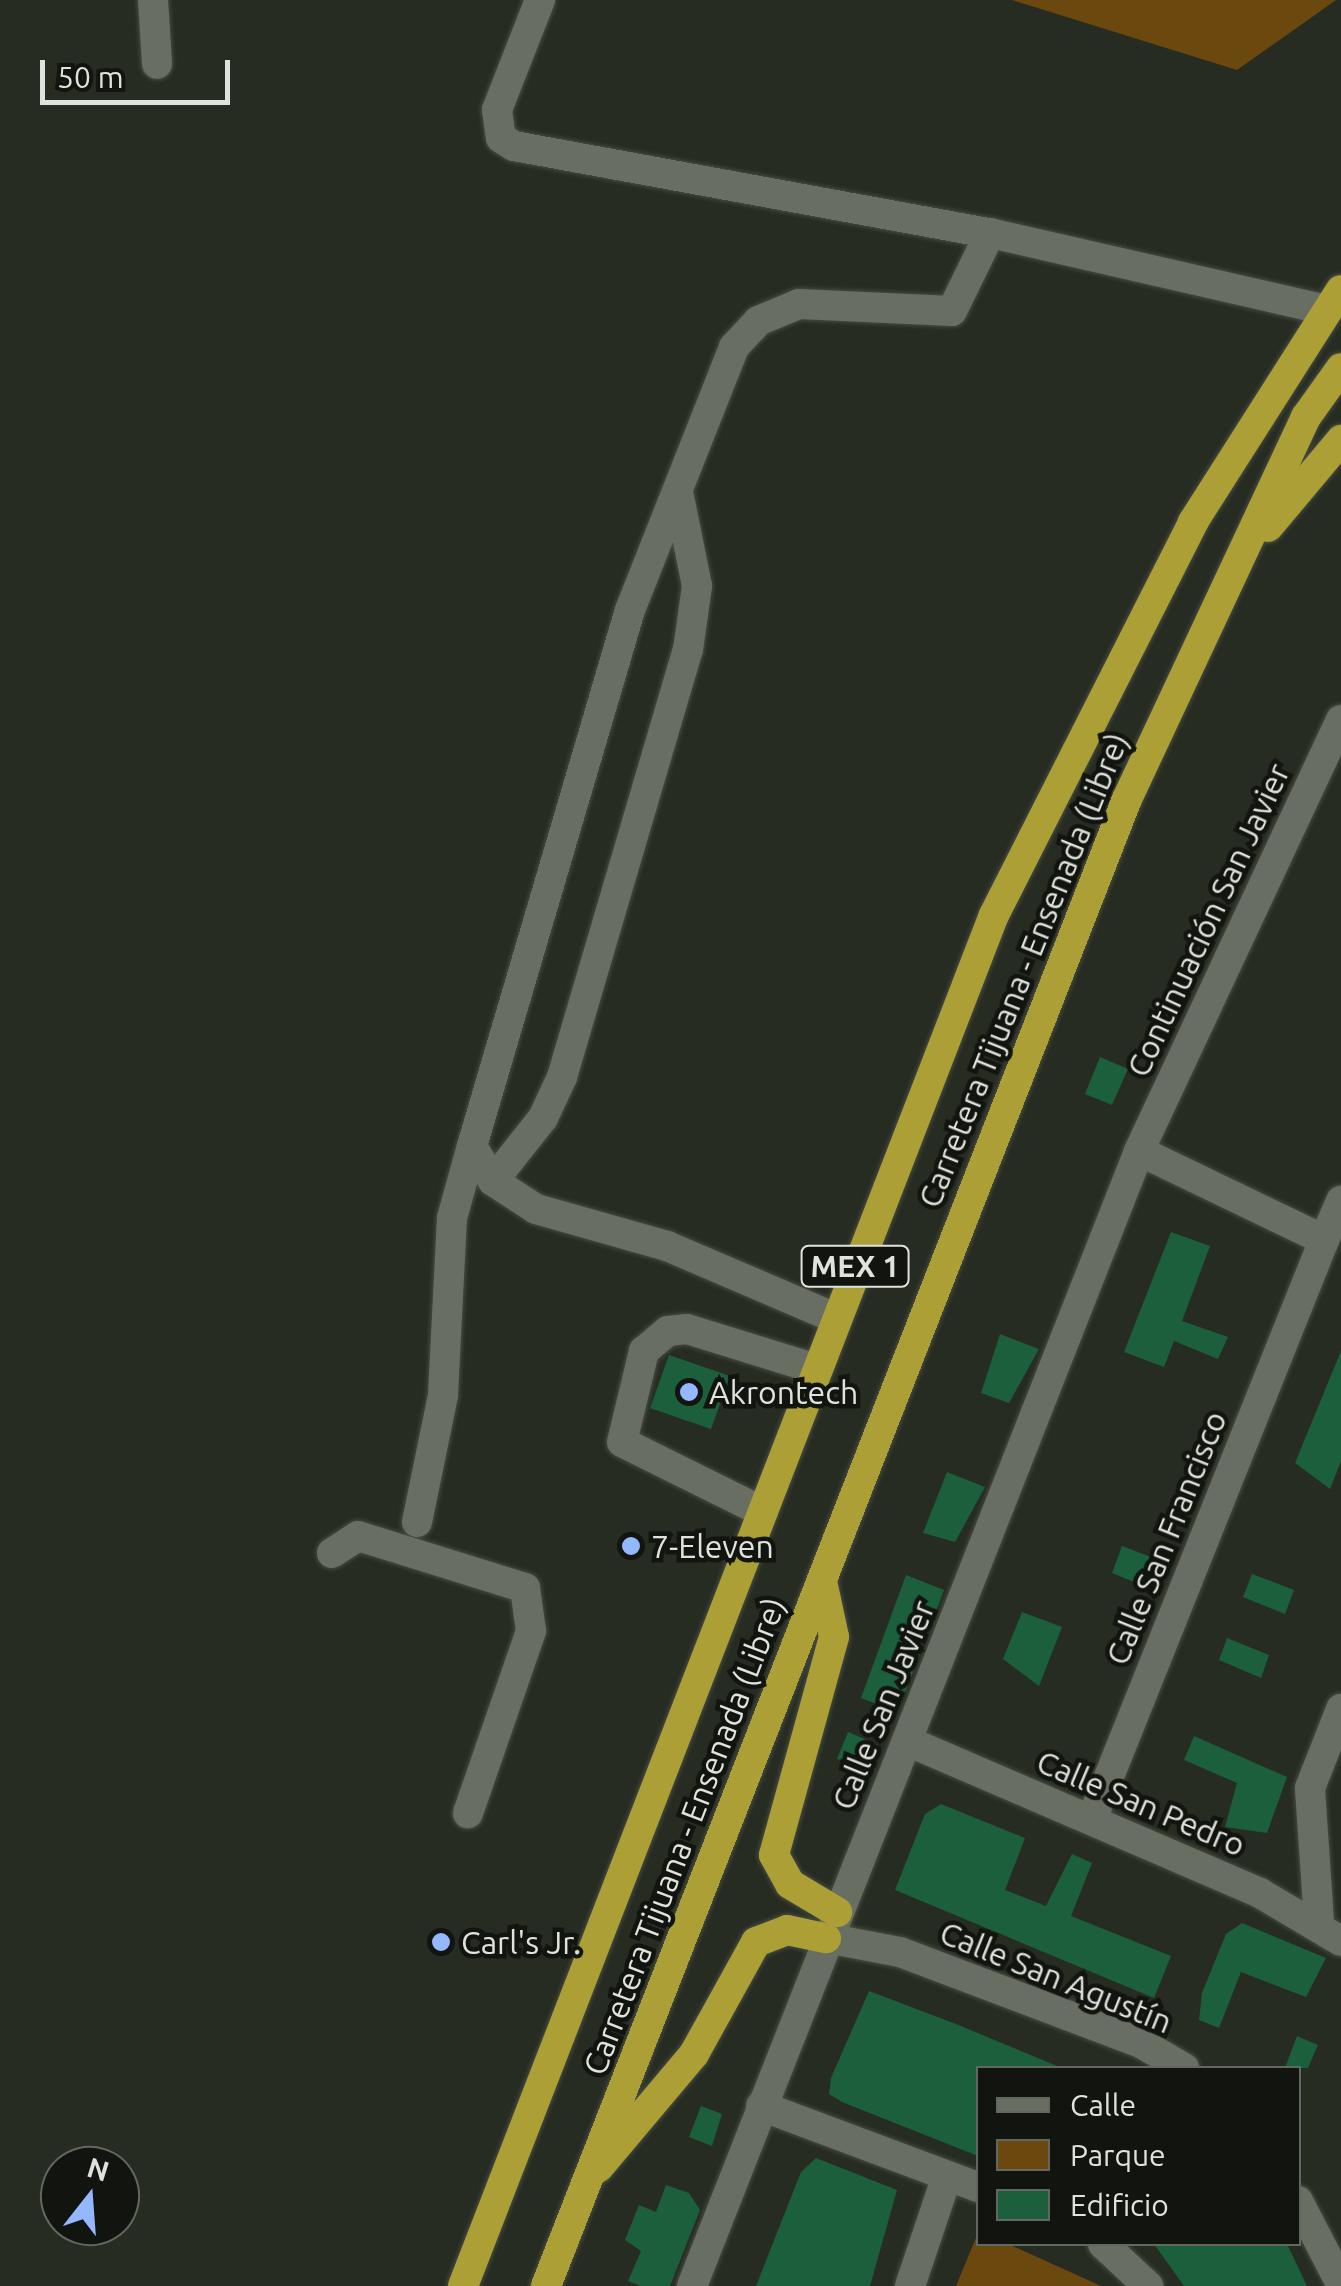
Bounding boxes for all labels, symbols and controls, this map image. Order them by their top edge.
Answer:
scale bar [45,40,235,102]
text: 50 m [57,60,124,94]
street label: Carretera Tijuana - Ensenada (Libre) [910,727,1136,1213]
street label: Continuación San Javier [1119,757,1297,1083]
road number: MEX 1 [800,1241,910,1291]
place label: Akrontech [709,1373,858,1411]
marker: Akrontech [678,1381,700,1403]
street label: Calle San Francisco [1098,1406,1234,1670]
place label: 7-Eleven [651,1527,774,1565]
marker: 7-Eleven [620,1535,642,1557]
street label: Carretera Tijuana - Ensenada (Libre) [575,1592,793,2080]
street label: Calle San Javier [824,1595,942,1815]
street label: Calle San Pedro [1031,1742,1251,1864]
street label: Calle San Agustín [934,1913,1178,2041]
place label: Carl's Jr. [461,1923,581,1961]
marker: Carl's Jr. [430,1931,452,1953]
legend [976,2066,1301,2246]
text: Calle [1070,2088,1136,2122]
text: Parque [1070,2138,1166,2172]
north arrow [40,2146,140,2246]
text: N [84,2151,113,2187]
text: Edificio [1070,2188,1169,2222]

